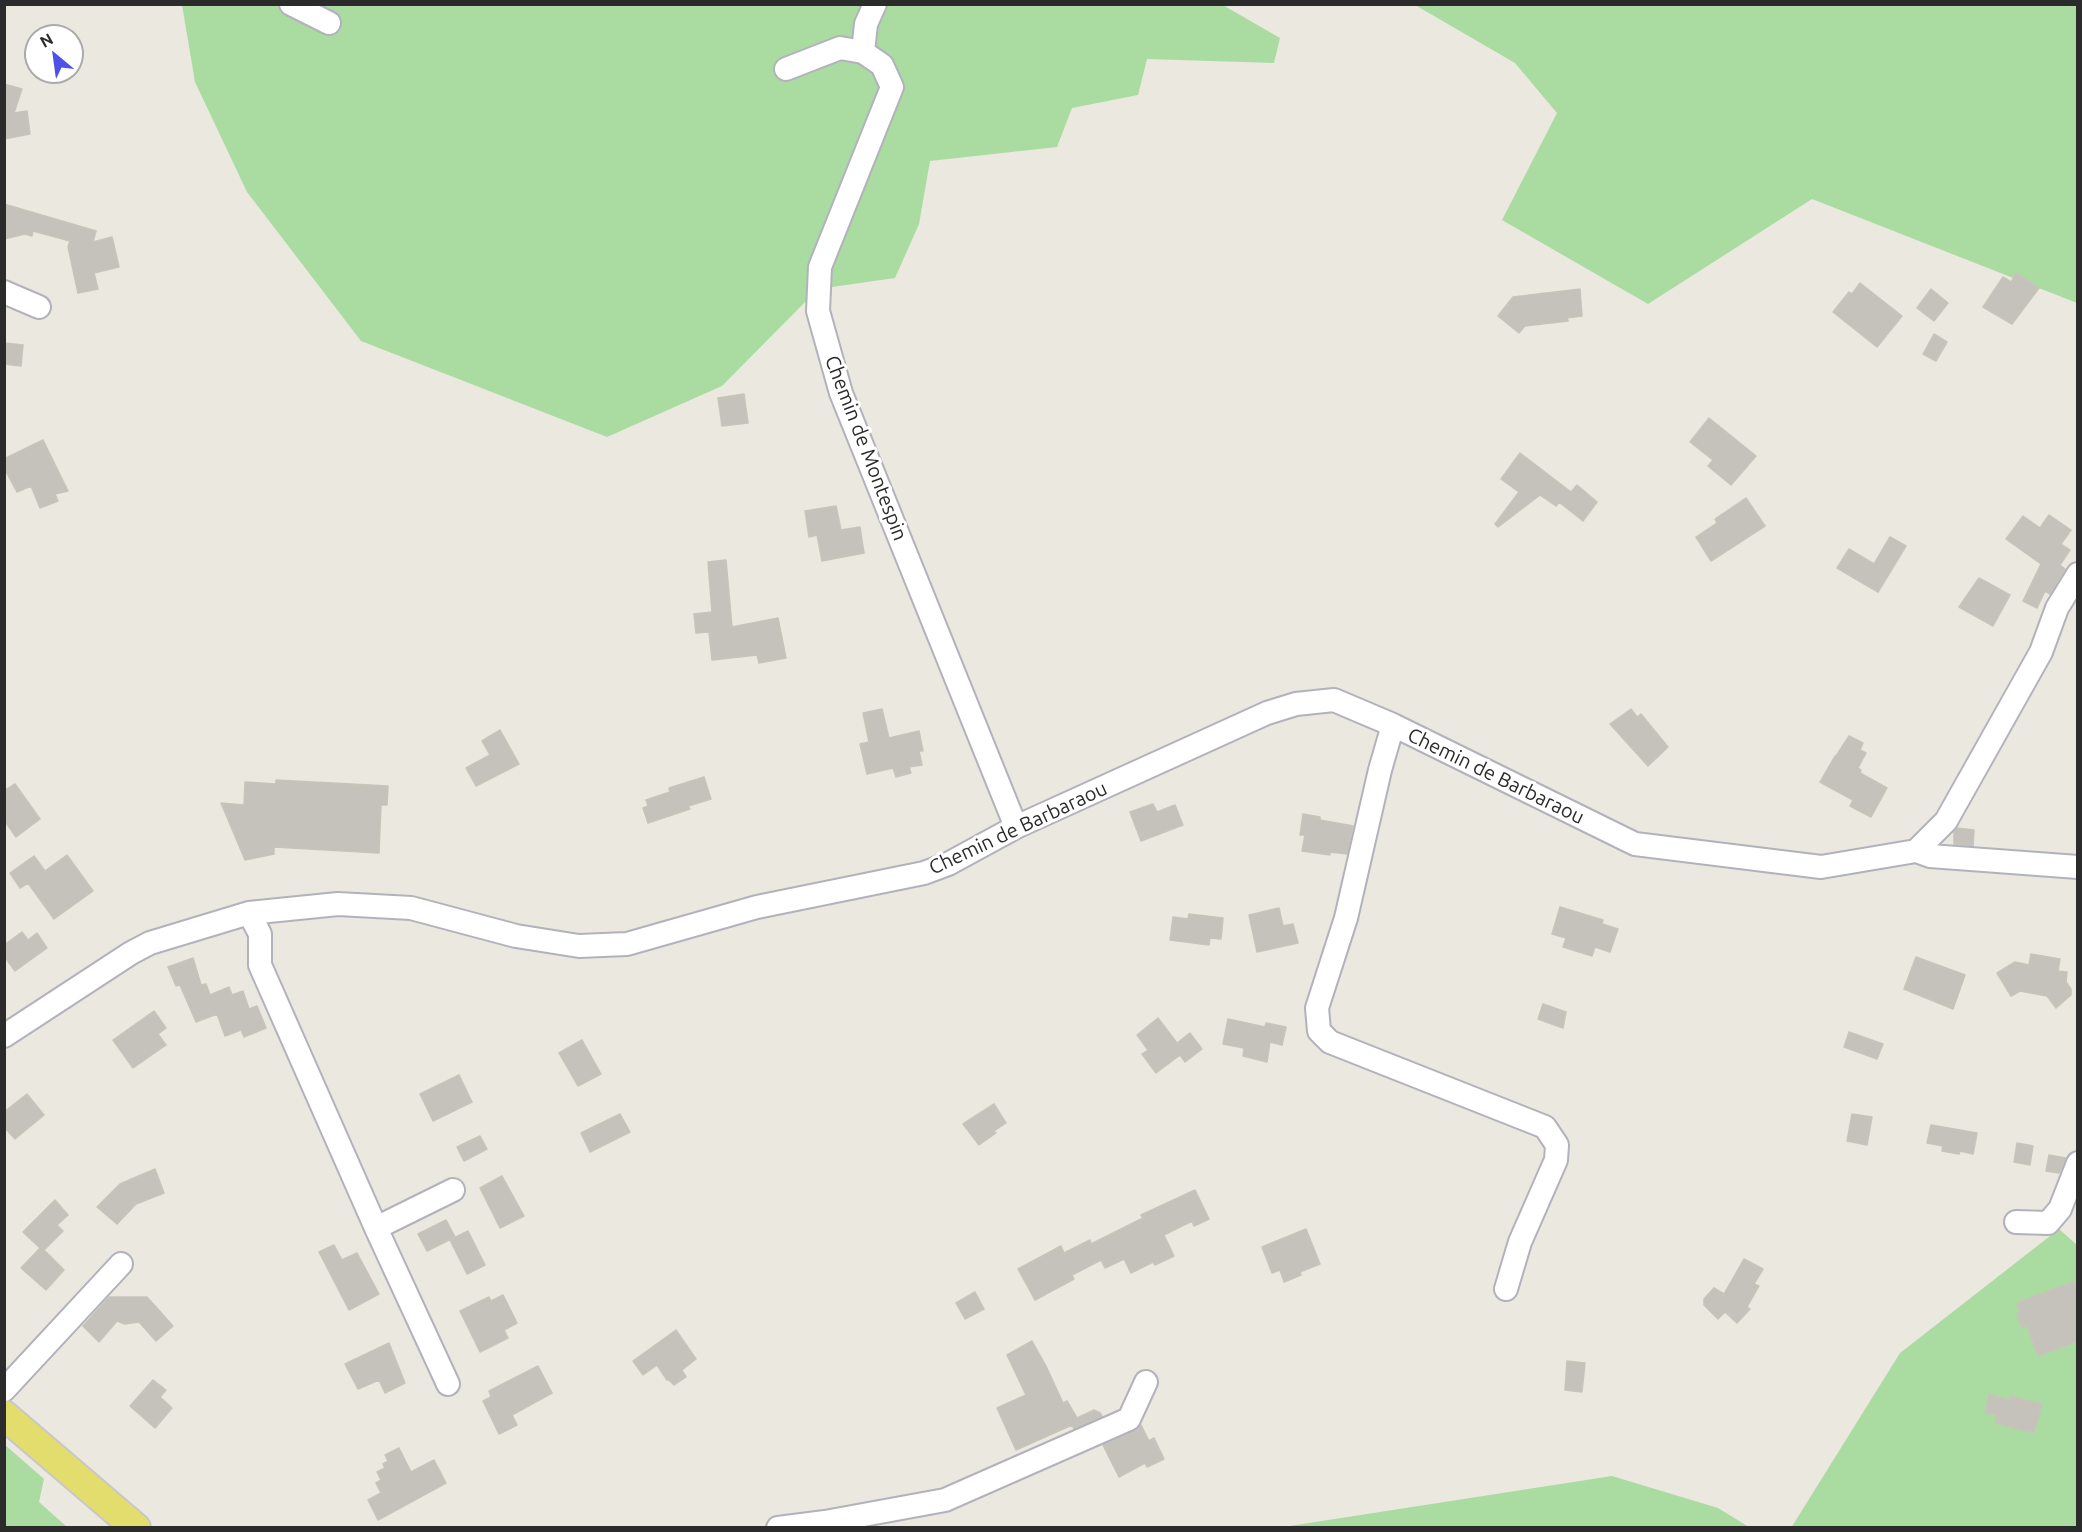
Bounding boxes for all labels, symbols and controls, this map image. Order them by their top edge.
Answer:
north arrow [24,24,84,84]
text: N [37,29,56,51]
street label: Chemin de Montespin [820,352,912,544]
street label: Chemin de Barbaraou [1404,723,1588,829]
street label: Chemin de Barbaraou [925,776,1111,880]

